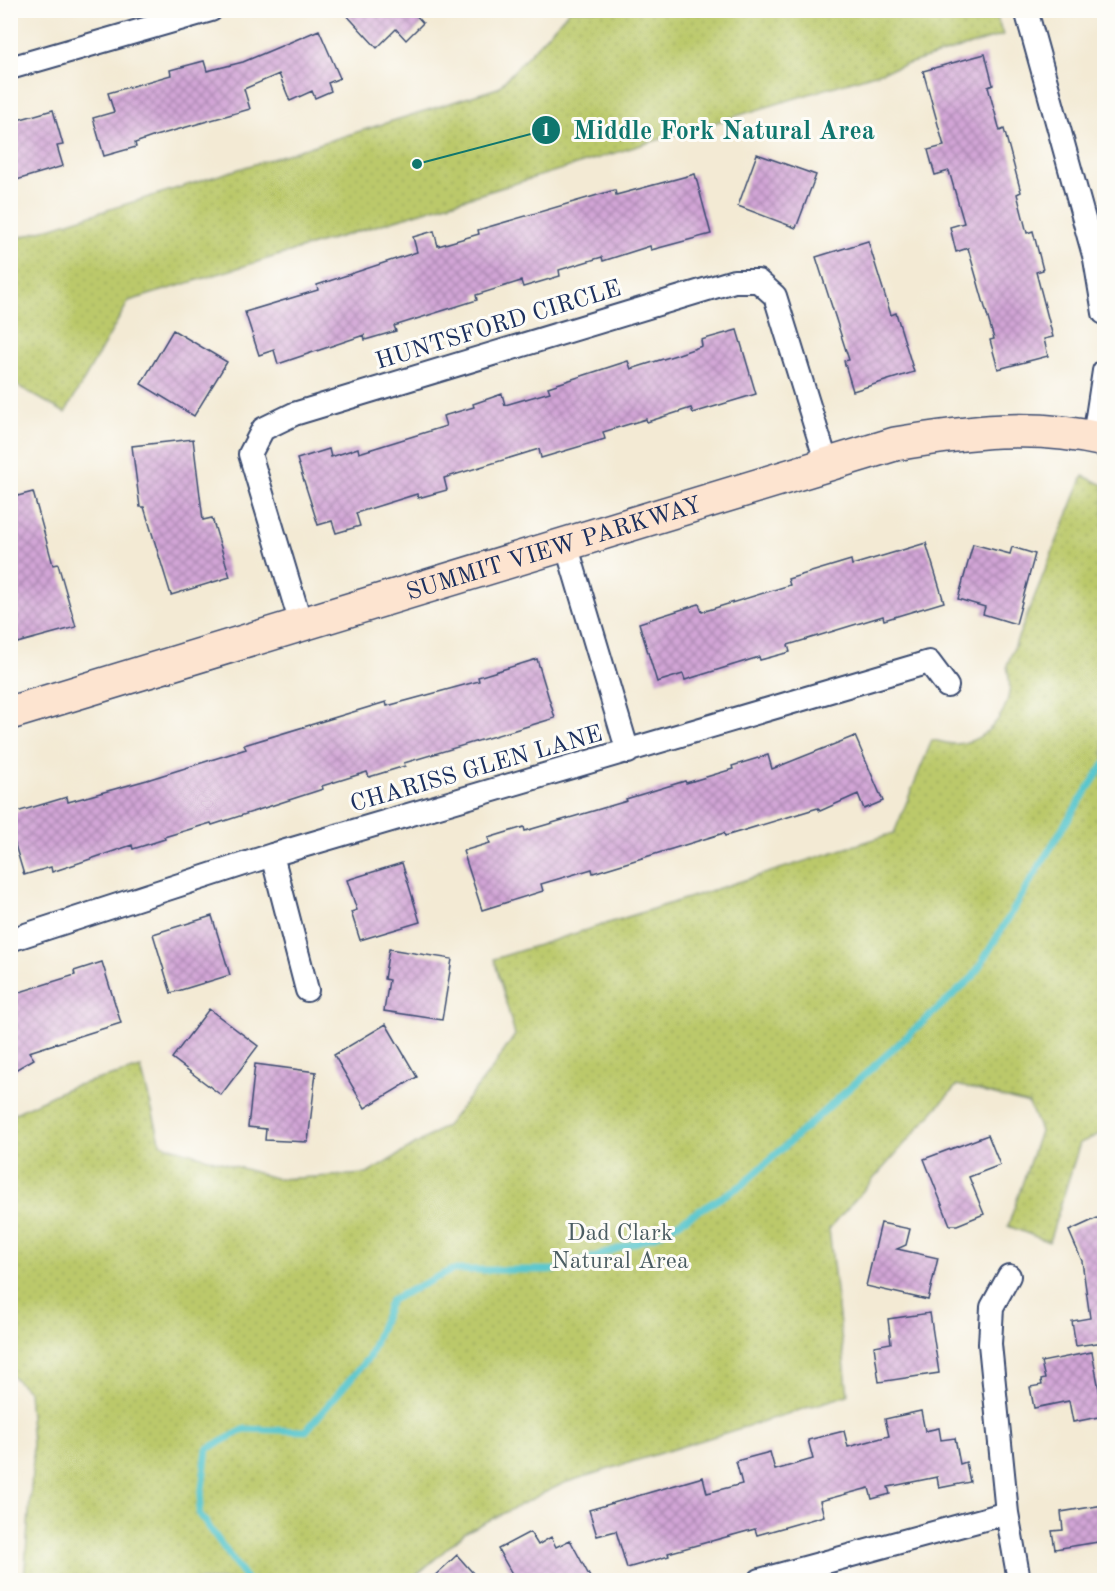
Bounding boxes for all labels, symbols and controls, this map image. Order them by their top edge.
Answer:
callout: Middle Fork Natural Area [531,108,887,152]
text: Middle Fork Natural Area [573,119,875,145]
text: 1 [541,122,551,140]
street label: HUNTSFORD CIRCLE [373,277,624,375]
street label: SUMMIT VIEW PARKWAY [404,494,704,606]
street label: CHARISS GLEN LANE [348,722,605,817]
park label: Dad Clark Natural Area [551,1222,689,1274]

